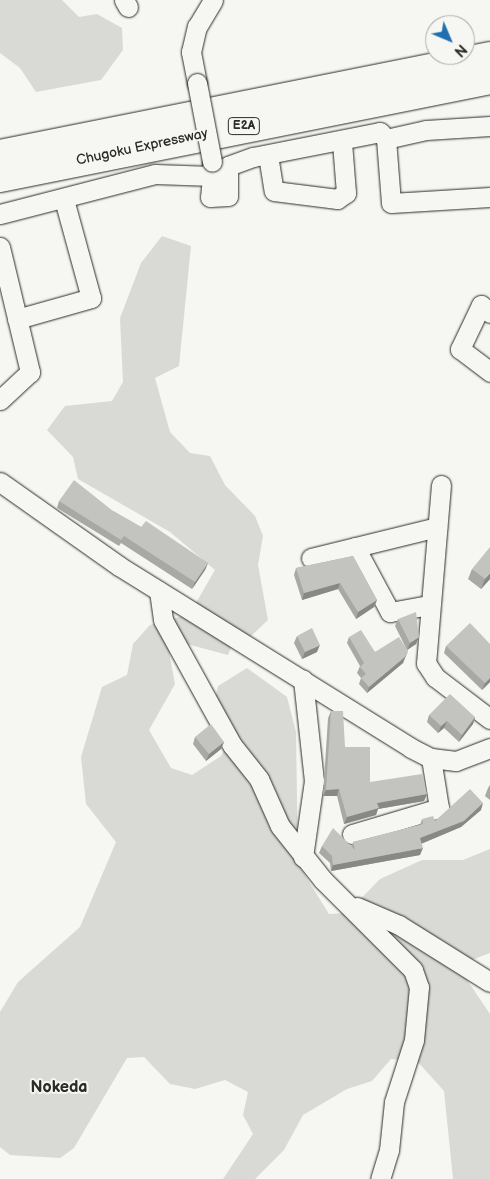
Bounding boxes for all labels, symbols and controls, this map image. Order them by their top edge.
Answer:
north arrow [425,15,475,65]
text: N [451,41,470,60]
road number: E2A [228,116,260,136]
street label: Chugoku Expressway [75,125,209,169]
district label: Nokeda [31,1078,87,1098]

